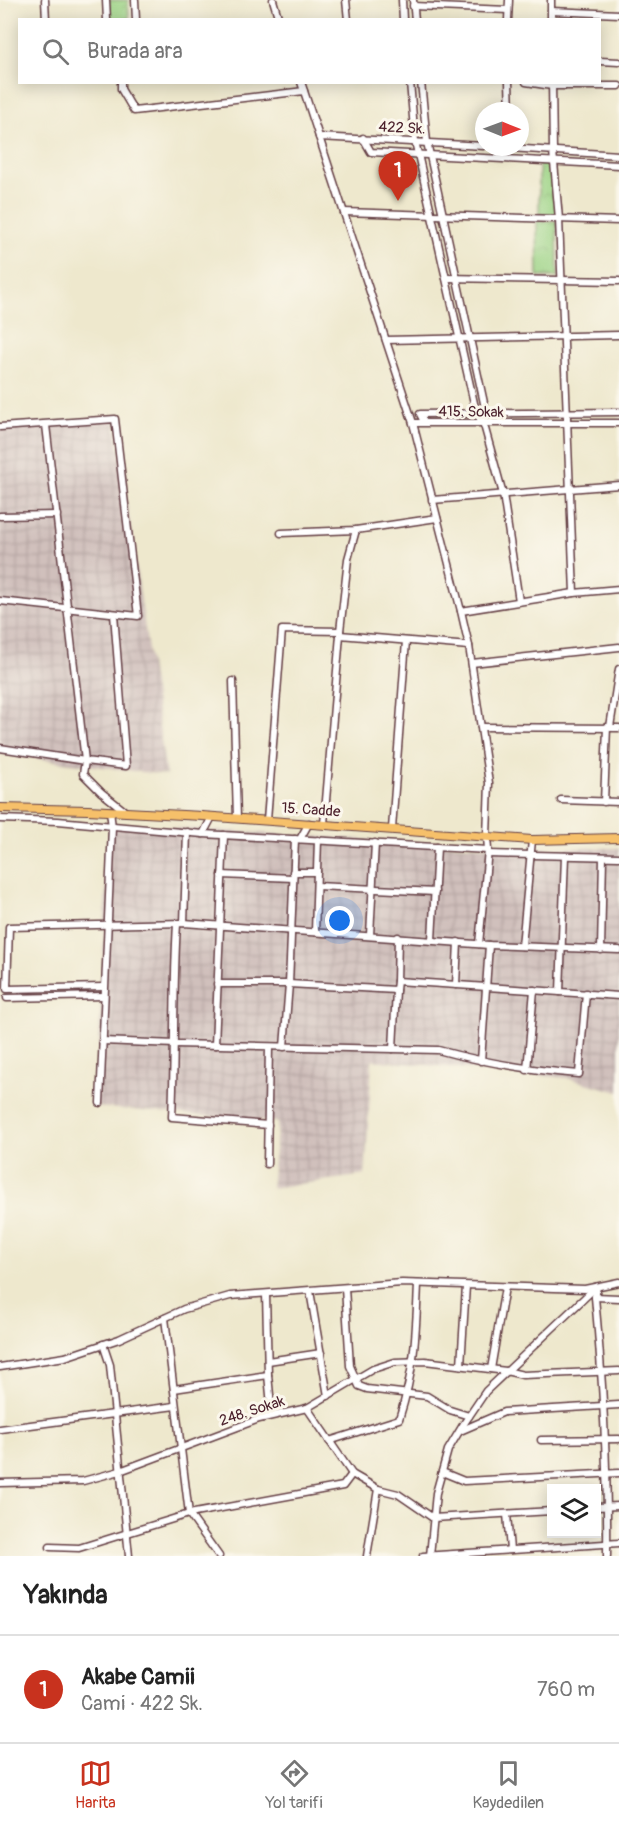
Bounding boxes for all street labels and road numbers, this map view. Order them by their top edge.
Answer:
street label: 422 Sk. [378,117,426,139]
street label: 415. Sokak [438,402,505,422]
street label: 15. Cadde [281,798,342,822]
street label: 248. Sokak [217,1391,288,1430]

